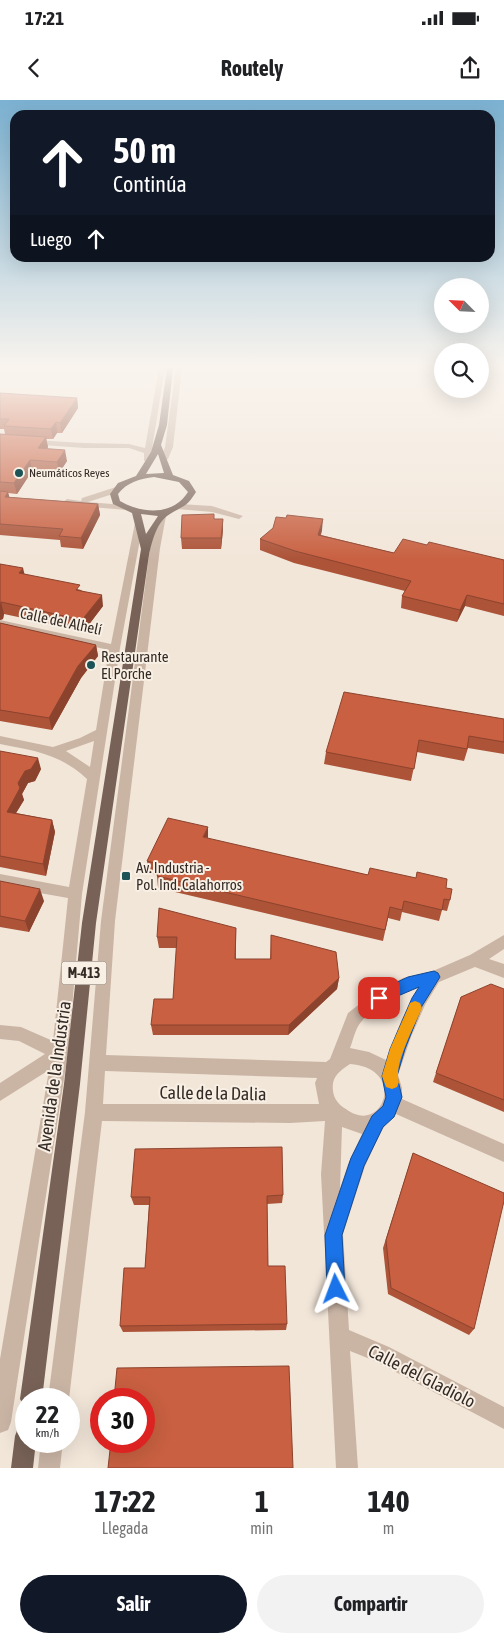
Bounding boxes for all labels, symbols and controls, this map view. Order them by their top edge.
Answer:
text: 17:21 [25,7,64,29]
icon: back [20,54,48,82]
icon: share [456,54,484,82]
text: Routely [221,55,283,81]
icon: ahead [30,130,95,195]
text: 50 m [113,130,176,170]
text: Continúa [113,171,187,197]
icon: ahead [82,225,110,253]
text: Luego [30,228,72,250]
north arrow [434,278,489,332]
map controls [434,278,489,398]
button: search [434,343,489,398]
place label: Neumáticos Reyes [29,466,110,480]
marker: Neumáticos Reyes [13,467,25,479]
street label: Calle del Alhelí [19,604,104,638]
place label: Restaurante El Porche [101,648,169,682]
marker: Restaurante El Porche [85,659,97,671]
place label: Av. Industria - Pol. Ind. Calahorros [136,859,242,893]
marker: Av. Industria - Pol. Ind. Calahorros [120,870,132,882]
road number: M-413 [62,961,106,984]
pin [358,977,400,1019]
icon: arrive [365,984,393,1012]
street label: Avenida de la Industria [33,1000,75,1152]
street label: Calle de la Dalia [159,1082,267,1104]
position arrow [309,1262,361,1314]
street label: Calle del Gladiolo [365,1340,479,1412]
speed limit sign: 30 [90,1388,155,1453]
text: 22 [36,1400,59,1428]
text: km/h [36,1426,59,1440]
text: 17:22 [94,1484,156,1518]
text: 1 [255,1484,269,1518]
text: 140 [367,1484,410,1518]
text: Llegada [102,1519,148,1537]
text: min [250,1519,273,1537]
text: m [383,1519,394,1537]
button: Salir [20,1575,247,1633]
button: Compartir [257,1575,484,1633]

